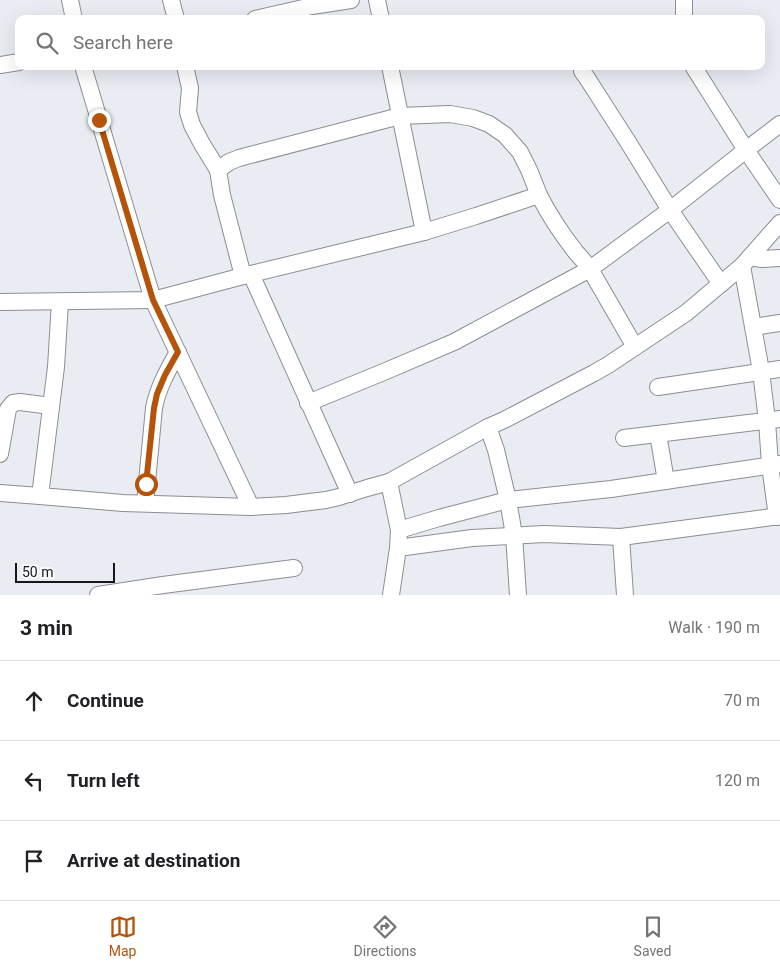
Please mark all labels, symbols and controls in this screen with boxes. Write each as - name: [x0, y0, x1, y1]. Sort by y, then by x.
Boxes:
- search box: [15, 15, 765, 70]
- icon: search: [33, 29, 61, 57]
- text: Search here: [73, 31, 173, 54]
- route end: [88, 109, 111, 132]
- route start: [135, 473, 158, 496]
- scale bar: [15, 560, 115, 583]
- text: 50 m: [22, 564, 54, 580]
- text: 3 min: [20, 616, 73, 640]
- text: Walk · 190 m: [668, 618, 760, 637]
- icon: ahead: [20, 687, 48, 715]
- text: Continue: [67, 689, 144, 712]
- text: 70 m: [724, 691, 760, 710]
- icon: left: [20, 767, 48, 795]
- text: Turn left: [67, 769, 140, 792]
- text: 120 m: [715, 771, 760, 790]
- icon: arrive: [20, 847, 48, 875]
- text: Arrive at destination: [67, 849, 240, 872]
- tab: Map: [109, 913, 137, 959]
- tab: Directions: [354, 913, 417, 959]
- tab: Saved: [634, 913, 671, 959]

